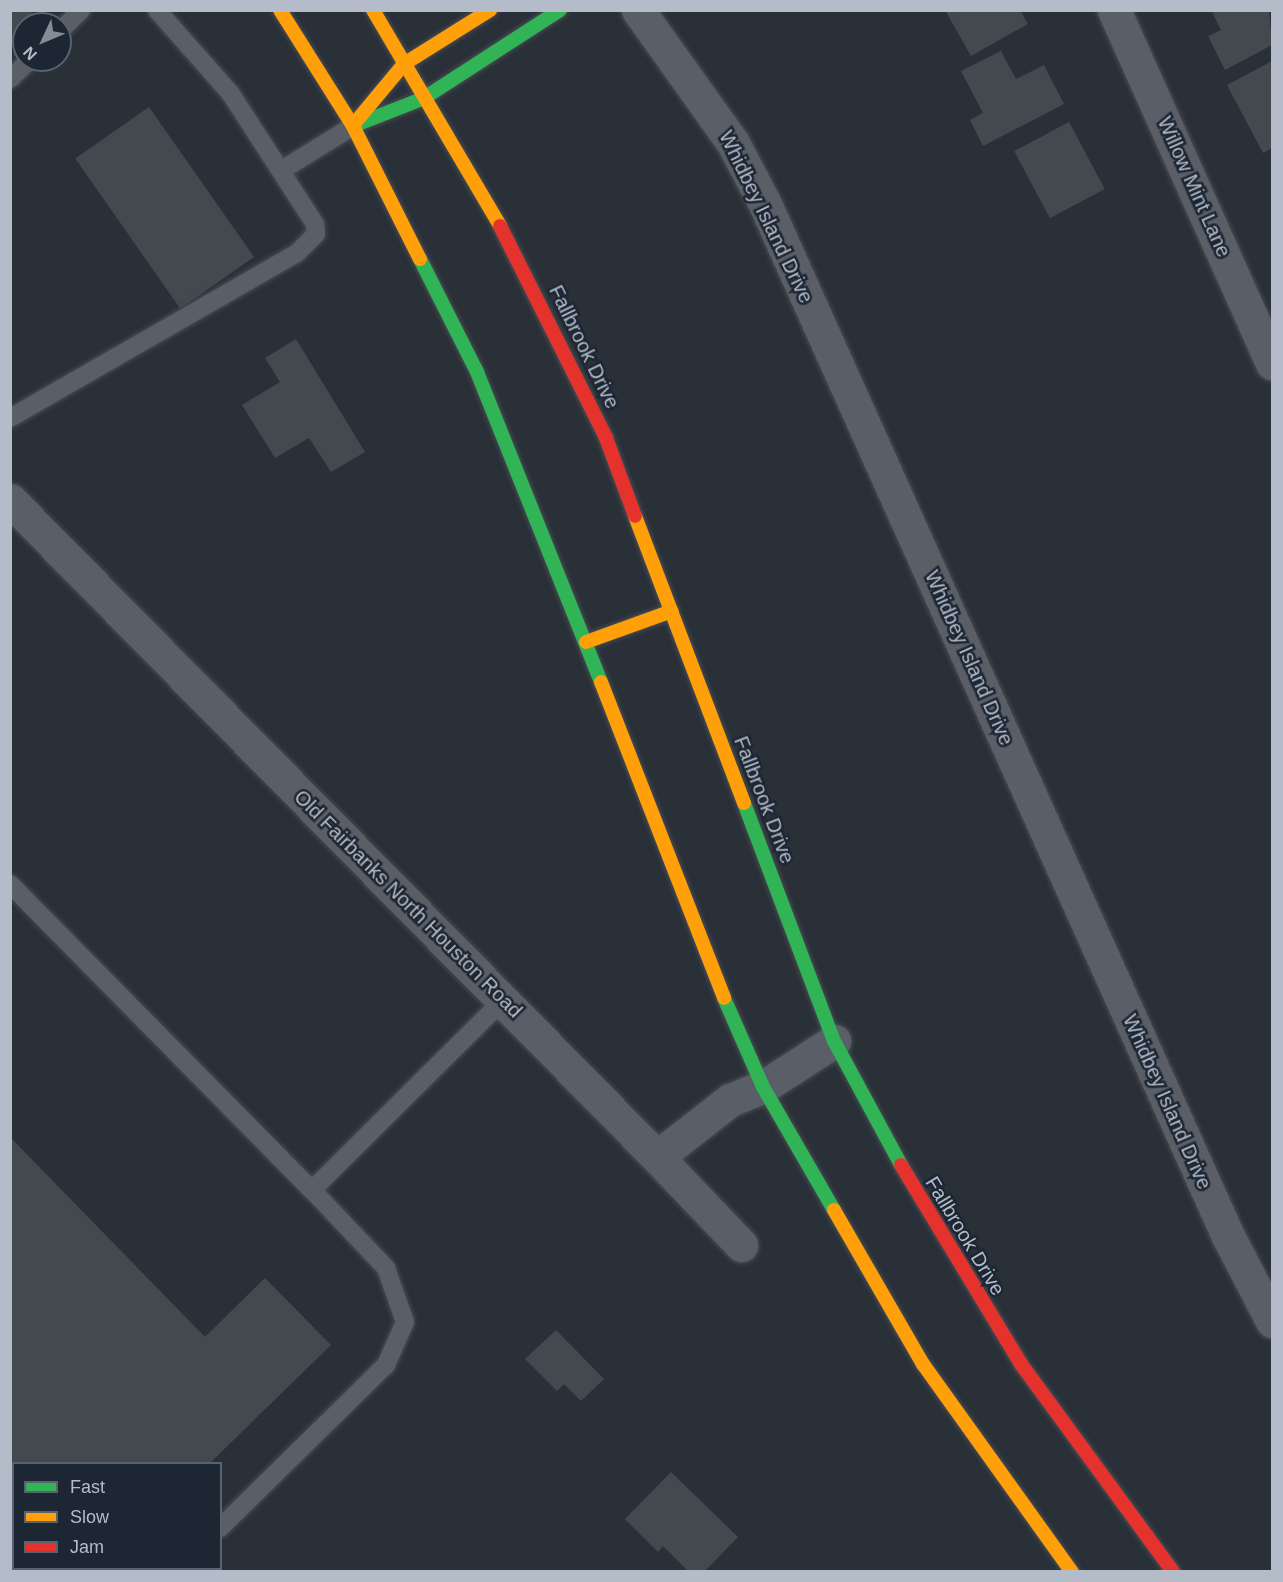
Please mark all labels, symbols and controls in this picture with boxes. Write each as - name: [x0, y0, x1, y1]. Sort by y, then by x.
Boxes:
- north arrow: [12, 12, 72, 72]
- text: N: [20, 43, 40, 64]
- street label: Willow Mint Lane: [1152, 113, 1236, 261]
- street label: Whidbey Island Drive: [714, 127, 818, 307]
- street label: Fallbrook Drive: [544, 281, 624, 413]
- street label: Whidbey Island Drive: [920, 567, 1018, 749]
- street label: Fallbrook Drive: [729, 733, 799, 867]
- street label: Old Fairbanks North Houston Road: [289, 785, 527, 1023]
- street label: Whidbey Island Drive: [1118, 1011, 1216, 1193]
- street label: Fallbrook Drive: [920, 1172, 1010, 1300]
- legend: [12, 1462, 222, 1570]
- text: Fast: [70, 1477, 105, 1497]
- text: Slow: [70, 1507, 109, 1527]
- text: Jam: [70, 1537, 104, 1557]

